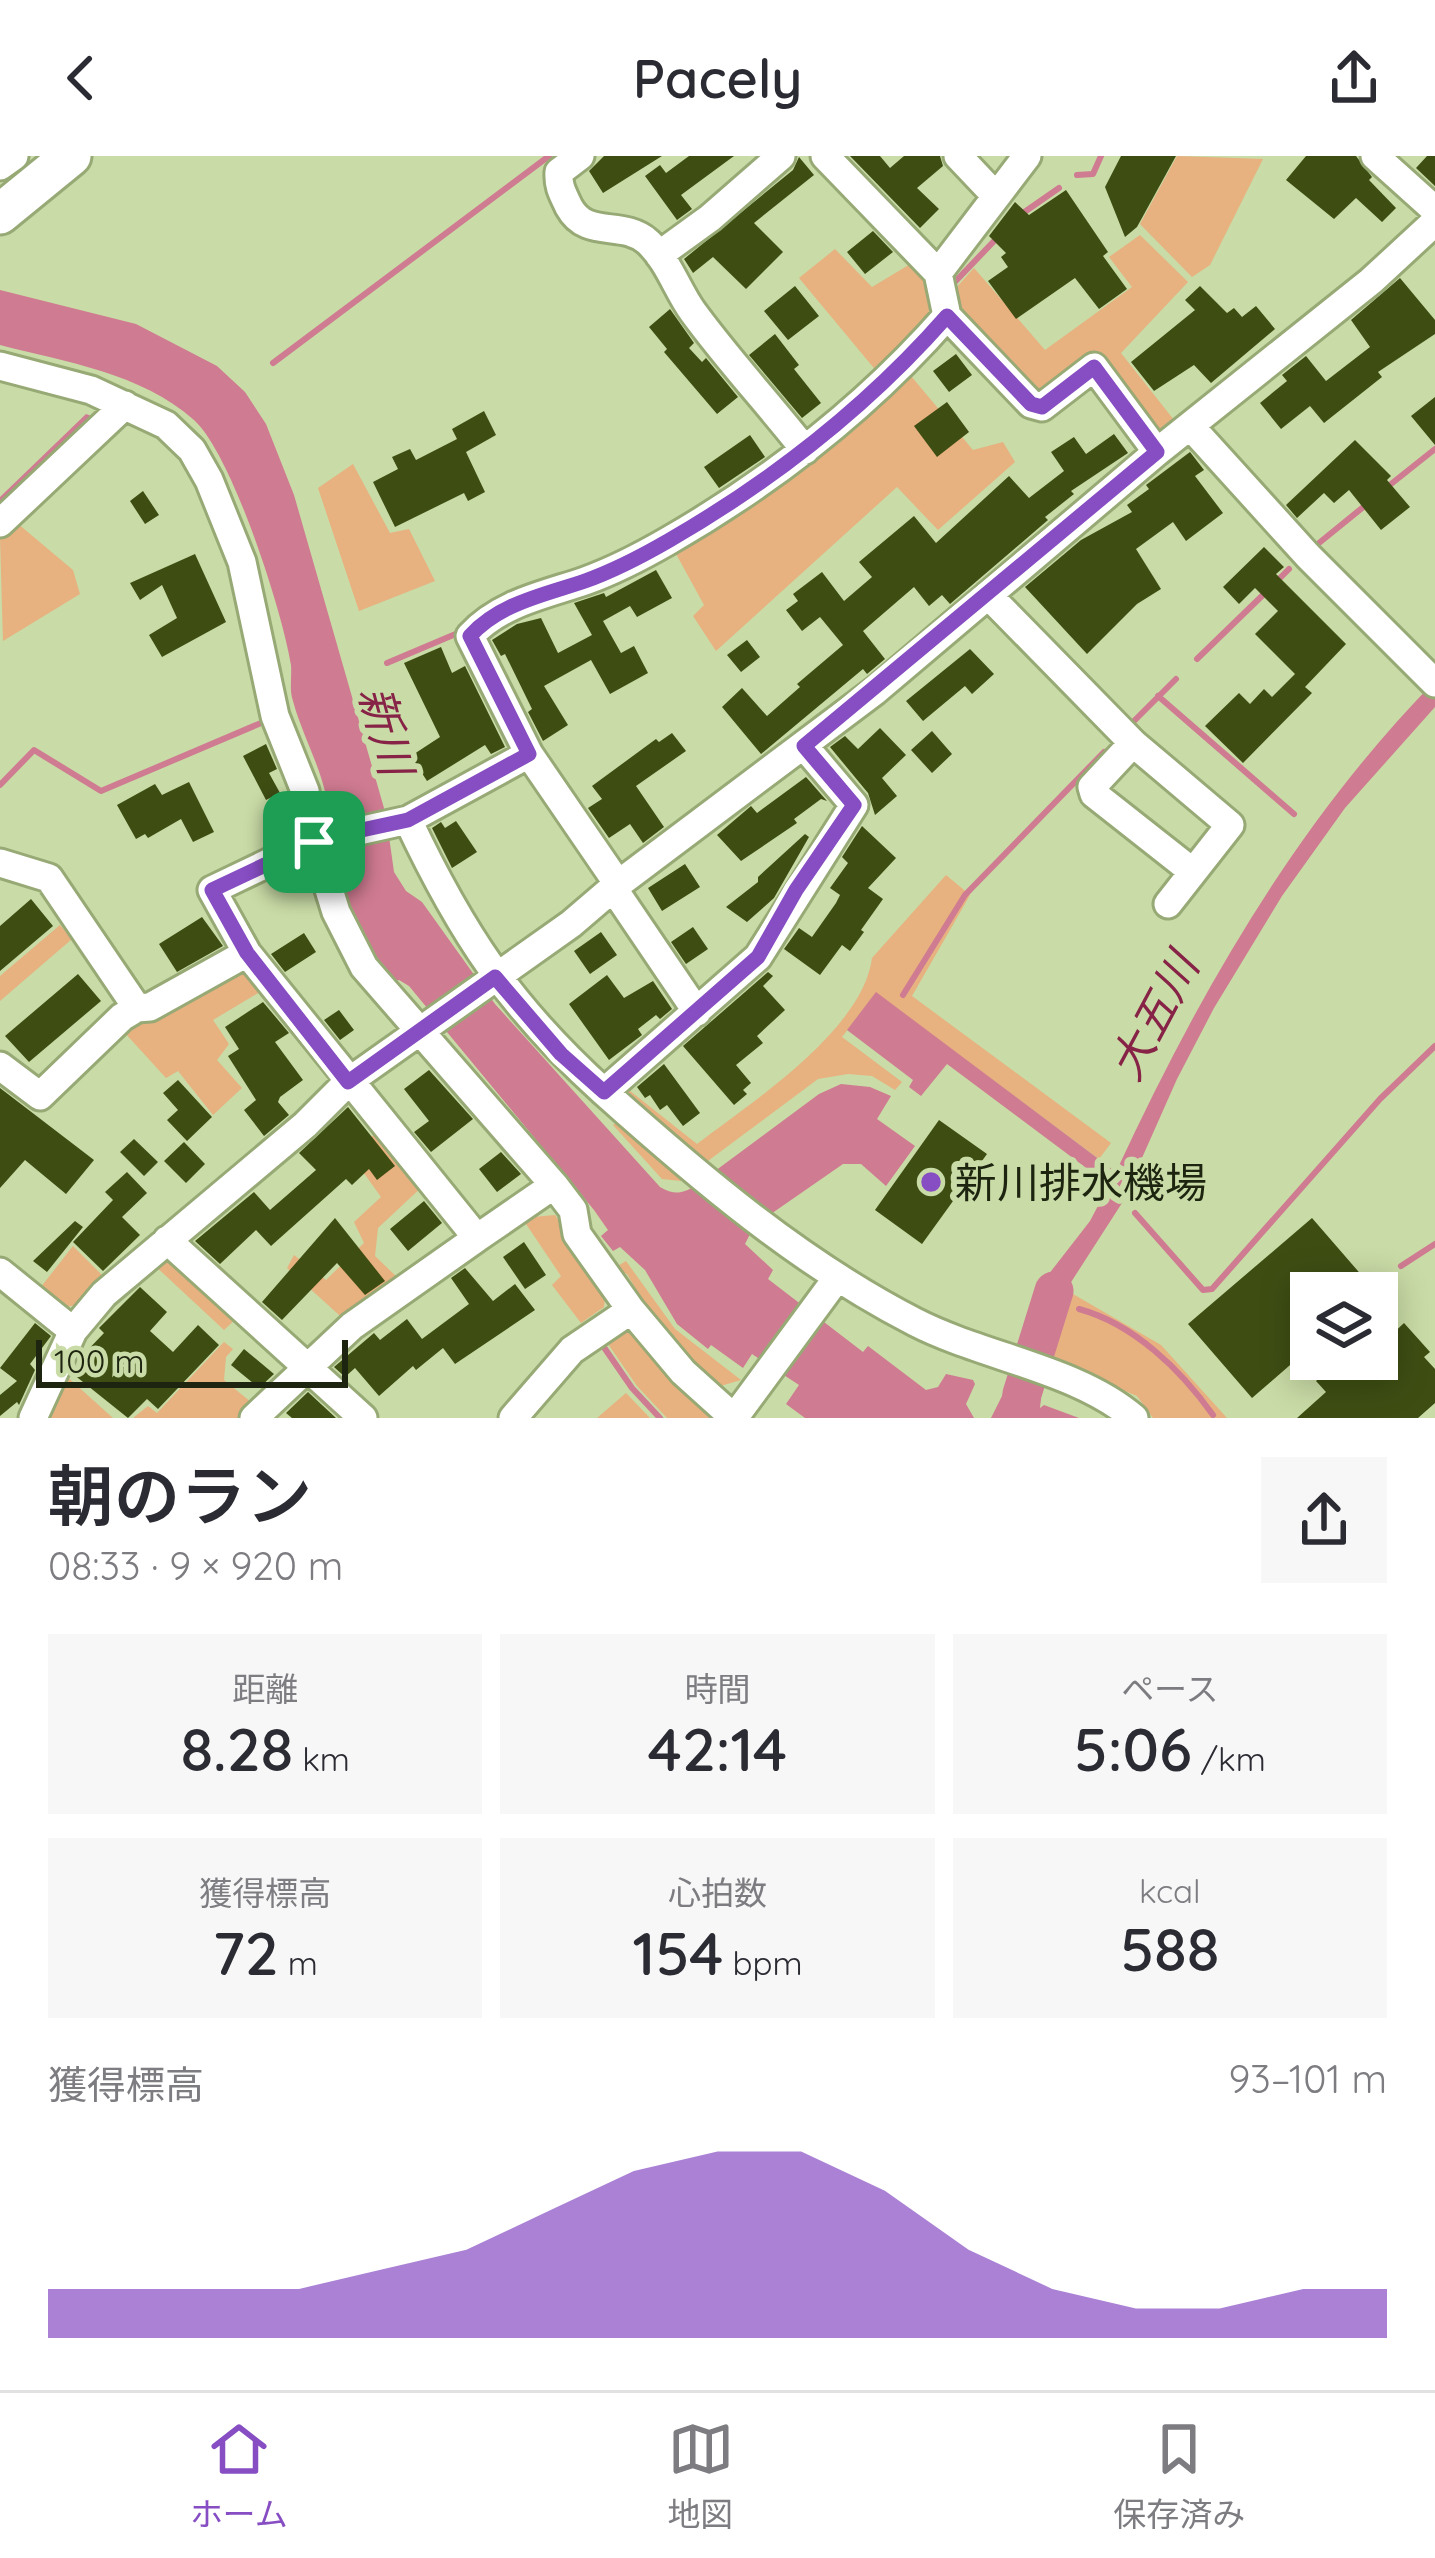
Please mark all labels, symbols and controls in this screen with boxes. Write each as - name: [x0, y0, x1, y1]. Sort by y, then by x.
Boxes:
- text: Pacely: [633, 44, 802, 112]
- icon: back: [48, 45, 114, 111]
- icon: share: [1321, 45, 1387, 111]
- water label: 新川: [348, 679, 427, 785]
- pin: [263, 791, 365, 893]
- icon: arrive: [281, 809, 347, 875]
- water label: 大五川: [1097, 940, 1211, 1089]
- place label: 新川排水機場: [955, 1156, 1207, 1209]
- marker: 新川排水機場: [918, 1169, 944, 1195]
- map controls: [1290, 1272, 1398, 1380]
- button: layers: [1290, 1272, 1398, 1380]
- scale bar: [36, 1334, 348, 1387]
- text: 100 m: [54, 1340, 145, 1381]
- text: 朝のラン: [48, 1454, 312, 1537]
- button: share: [1261, 1457, 1387, 1583]
- text: 08:33 · 9 × 920 m: [48, 1541, 343, 1590]
- text: 距離: [232, 1668, 298, 1709]
- text: 時間: [684, 1668, 750, 1709]
- text: ペース: [1121, 1668, 1219, 1709]
- text: 8.28: [180, 1711, 293, 1786]
- text: 42:14: [648, 1711, 787, 1786]
- text: 5:06: [1074, 1711, 1192, 1786]
- text: km: [293, 1738, 350, 1779]
- text: /km: [1192, 1738, 1266, 1779]
- text: kcal: [1139, 1870, 1201, 1911]
- text: 獲得標高: [199, 1872, 331, 1913]
- text: 心拍数: [668, 1872, 767, 1913]
- text: 588: [1120, 1911, 1220, 1986]
- text: 72: [213, 1915, 279, 1990]
- text: 154: [632, 1915, 723, 1990]
- text: m: [279, 1942, 318, 1983]
- text: bpm: [723, 1942, 803, 1983]
- text: 93–101 m: [1228, 2054, 1387, 2103]
- text: 獲得標高: [48, 2060, 204, 2109]
- tab: ホーム: [190, 2416, 288, 2536]
- tab: 地図: [668, 2416, 734, 2536]
- tab: 保存済み: [1113, 2416, 1245, 2536]

